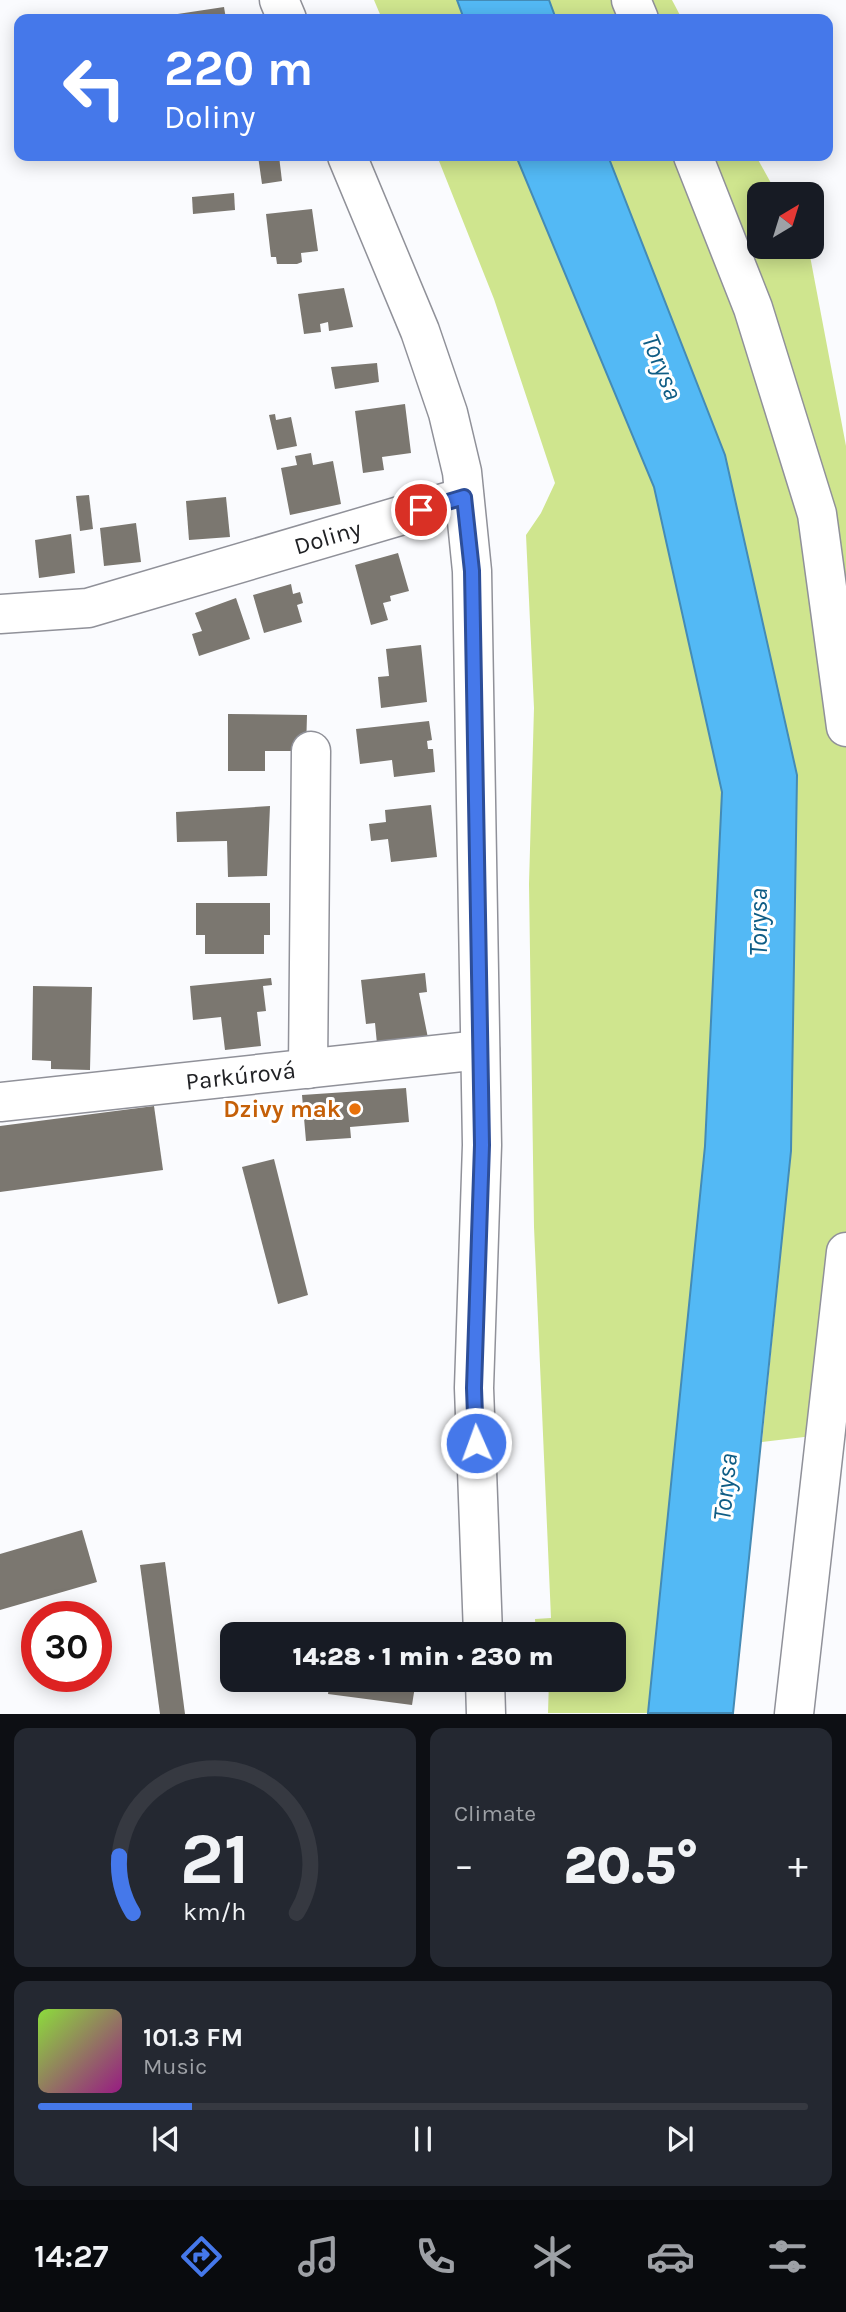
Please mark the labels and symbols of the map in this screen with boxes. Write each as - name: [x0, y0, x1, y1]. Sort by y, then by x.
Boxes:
- north arrow: [747, 182, 824, 259]
- water label: Torysa: [635, 330, 689, 404]
- pin: [391, 480, 451, 540]
- street label: Doliny: [291, 514, 364, 560]
- water label: Torysa: [743, 888, 774, 956]
- street label: Parkúrová: [184, 1056, 297, 1096]
- place label: Dzivy mak: [223, 1095, 341, 1123]
- marker: Dzivy mak: [347, 1101, 363, 1117]
- position arrow: [439, 1406, 513, 1480]
- water label: Torysa: [706, 1451, 744, 1523]
- speed limit sign: 30: [21, 1601, 112, 1692]

